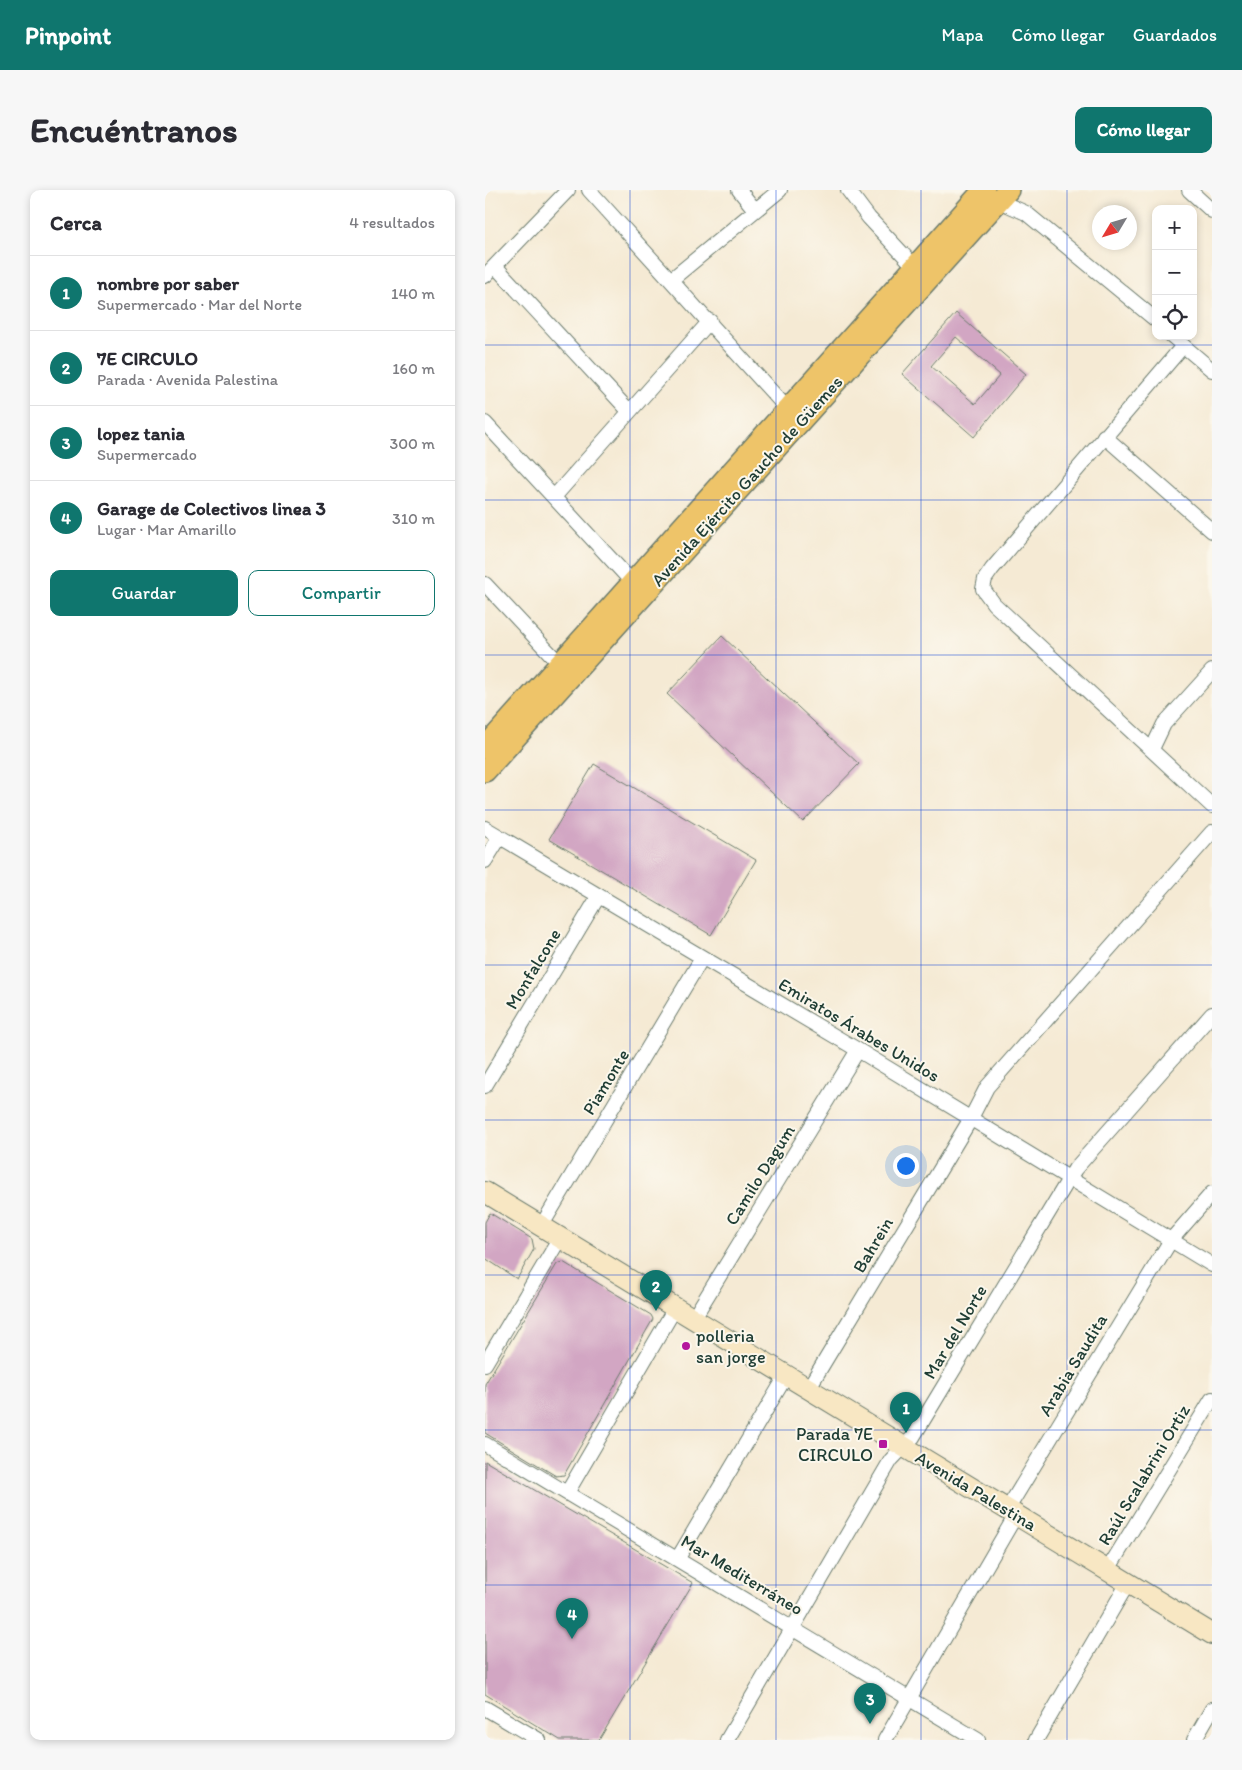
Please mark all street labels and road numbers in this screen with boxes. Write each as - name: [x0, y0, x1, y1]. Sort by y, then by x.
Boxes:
- street label: Avenida Ejército Gaucho de Güemes: [647, 371, 847, 591]
- street label: Monfalcone: [500, 925, 566, 1013]
- street label: Emiratos Árabes Unidos: [774, 973, 944, 1087]
- street label: Piamonte: [578, 1045, 634, 1119]
- street label: Camilo Dagum: [720, 1121, 800, 1229]
- street label: Bahrein: [848, 1213, 898, 1277]
- street label: Mar del Norte: [918, 1281, 992, 1383]
- street label: Arabia Saudita: [1034, 1309, 1112, 1420]
- street label: Raúl Scalabrini Ortiz: [1093, 1400, 1195, 1549]
- street label: Avenida Palestina: [912, 1446, 1041, 1536]
- street label: Mar Mediterráneo: [677, 1530, 807, 1620]

